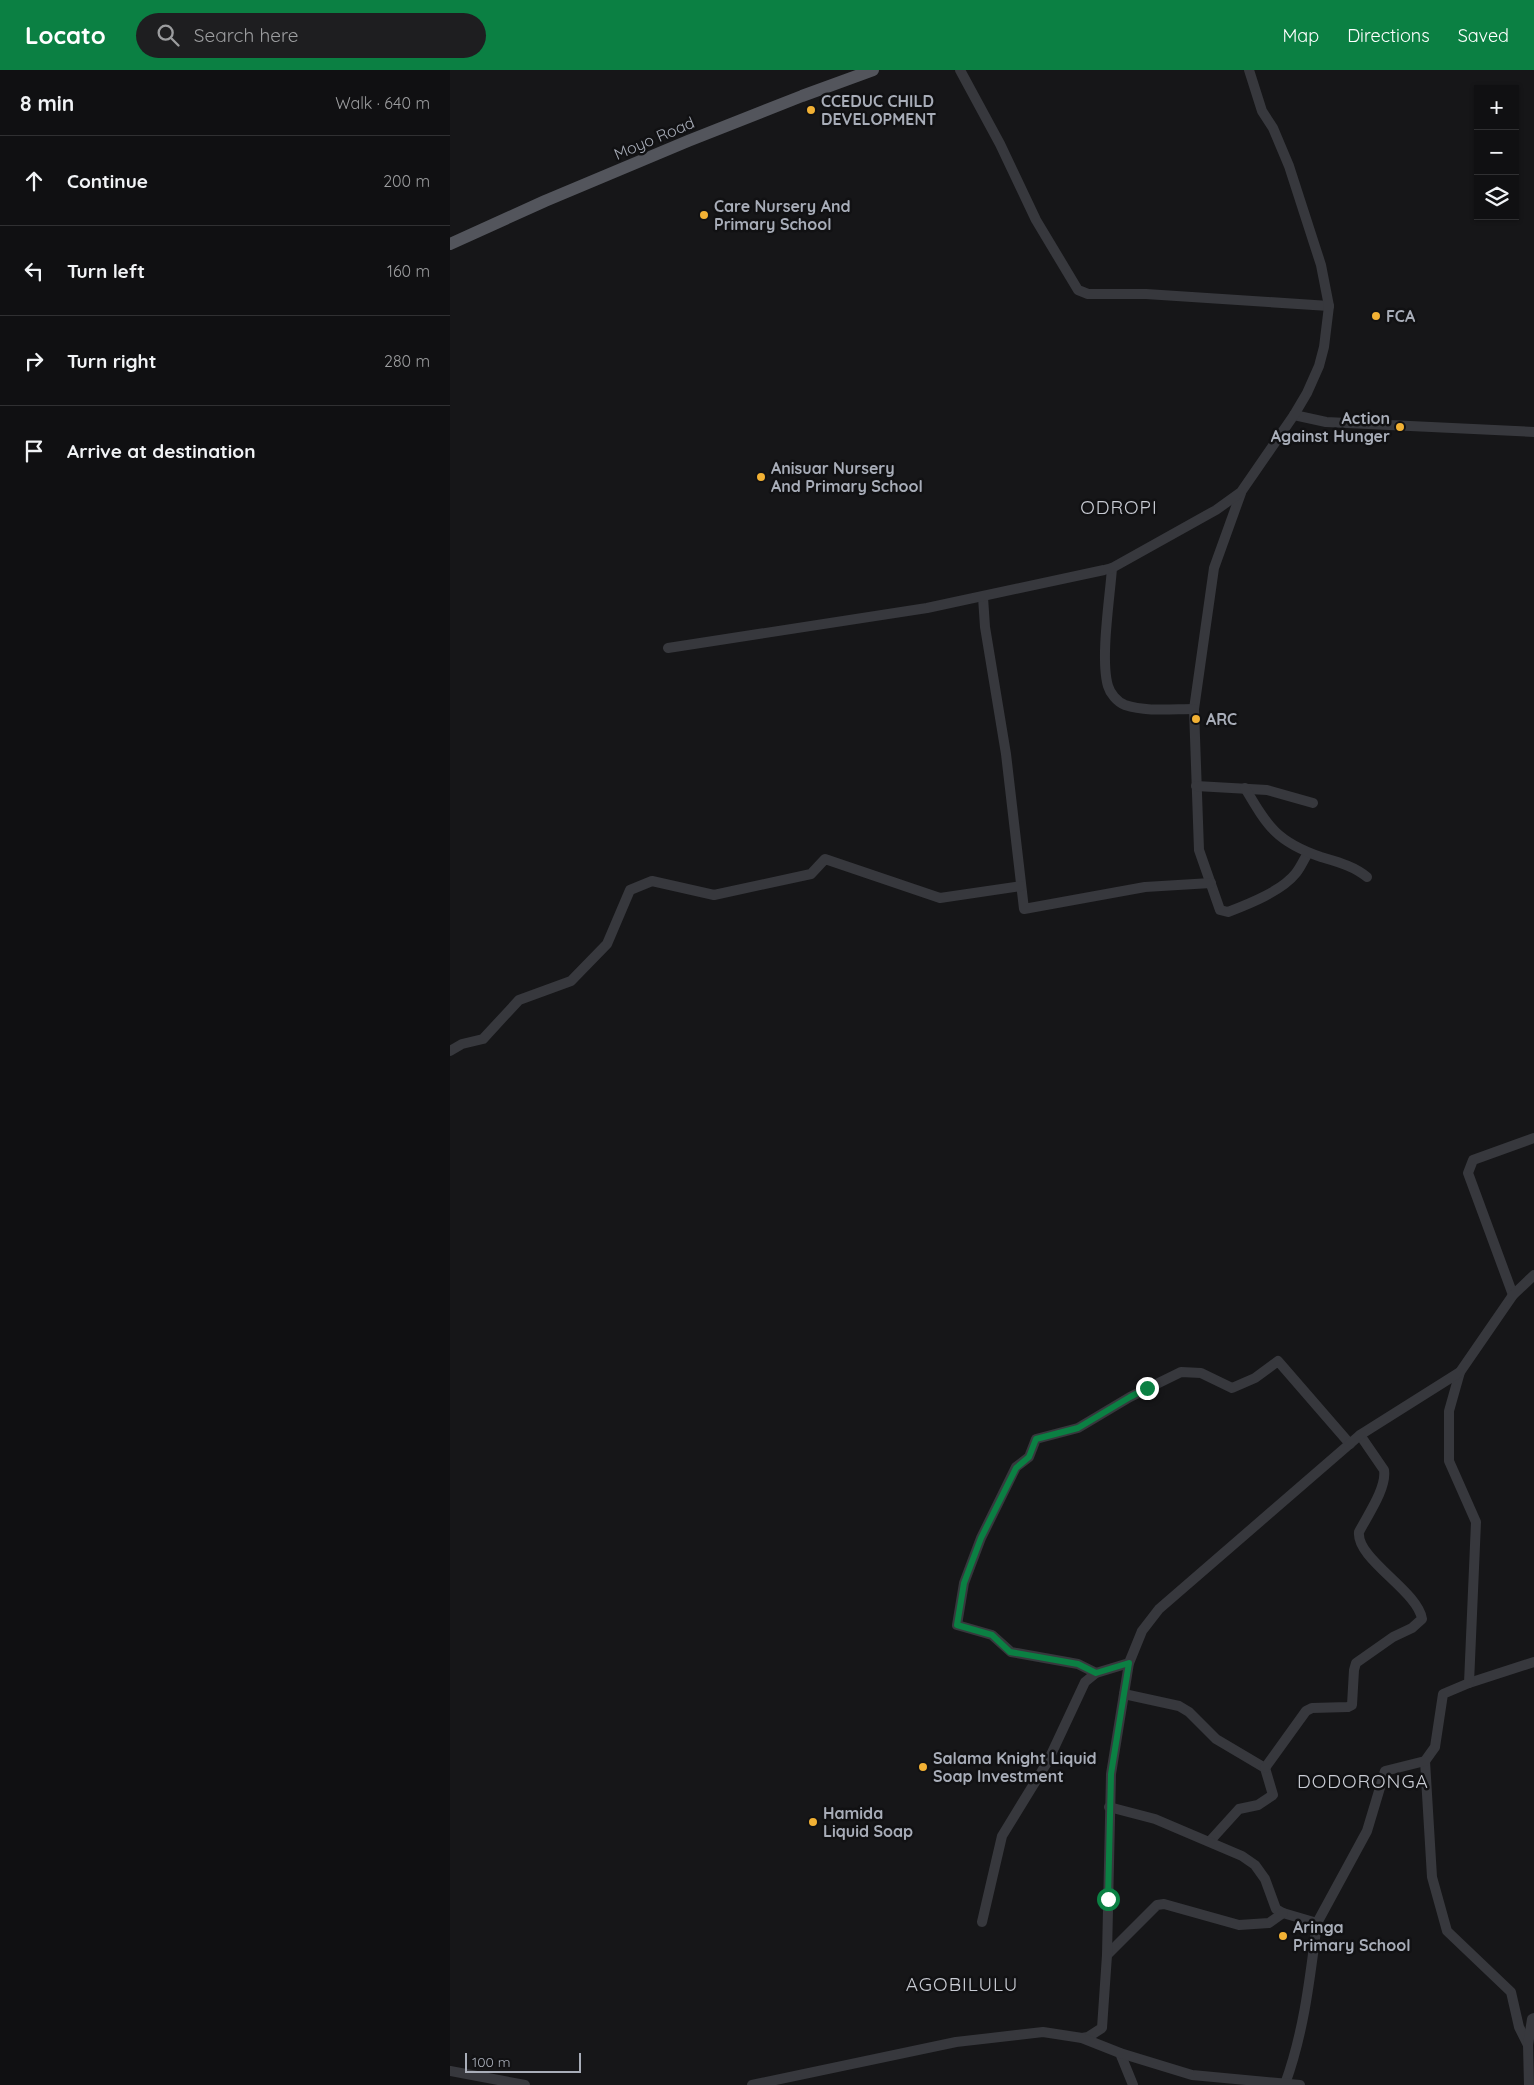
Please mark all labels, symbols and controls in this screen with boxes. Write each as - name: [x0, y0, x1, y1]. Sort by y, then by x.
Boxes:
- search box: [136, 13, 486, 58]
- text: Locato: [25, 20, 106, 50]
- icon: search: [154, 21, 182, 49]
- text: Search here: [194, 23, 299, 47]
- text: Map: [1282, 24, 1319, 47]
- text: Directions: [1347, 24, 1430, 47]
- text: Saved: [1458, 24, 1509, 47]
- map controls: [1474, 85, 1519, 220]
- button: +: [1474, 85, 1519, 130]
- text: 8 min: [20, 90, 74, 116]
- place label: CCEDUC CHILD DEVELOPMENT: [821, 91, 936, 129]
- text: Walk · 640 m: [335, 93, 430, 113]
- marker: CCEDUC CHILD DEVELOPMENT: [805, 104, 817, 116]
- street label: Moyo Road: [611, 112, 697, 164]
- button: −: [1474, 130, 1519, 175]
- icon: ahead: [20, 167, 48, 195]
- text: Continue: [67, 169, 148, 193]
- text: 200 m: [383, 171, 430, 191]
- button: layers: [1474, 175, 1519, 220]
- place label: Care Nursery And Primary School: [714, 196, 850, 234]
- marker: Care Nursery And Primary School: [698, 209, 710, 221]
- icon: left: [20, 257, 48, 285]
- text: Turn left: [67, 259, 145, 283]
- text: 160 m: [387, 261, 430, 281]
- place label: FCA: [1386, 306, 1416, 326]
- marker: FCA: [1370, 310, 1382, 322]
- icon: right: [20, 347, 48, 375]
- text: Turn right: [67, 349, 156, 373]
- text: 280 m: [384, 351, 430, 371]
- place label: Action Against Hunger: [1271, 408, 1390, 446]
- marker: Action Against Hunger: [1394, 421, 1406, 433]
- icon: arrive: [20, 437, 48, 465]
- text: Arrive at destination: [67, 439, 256, 463]
- place label: Anisuar Nursery And Primary School: [771, 458, 923, 496]
- marker: Anisuar Nursery And Primary School: [755, 471, 767, 483]
- district label: ODROPI: [1080, 495, 1158, 519]
- place label: ARC: [1206, 709, 1237, 729]
- marker: ARC: [1190, 713, 1202, 725]
- route end: [1136, 1377, 1159, 1400]
- place label: Salama Knight Liquid Soap Investment: [933, 1748, 1097, 1786]
- marker: Salama Knight Liquid Soap Investment: [917, 1761, 929, 1773]
- district label: DODORONGA: [1297, 1769, 1429, 1793]
- place label: Hamida Liquid Soap: [823, 1803, 913, 1841]
- marker: Hamida Liquid Soap: [807, 1816, 819, 1828]
- route start: [1097, 1888, 1120, 1911]
- place label: Aringa Primary School: [1293, 1917, 1411, 1955]
- marker: Aringa Primary School: [1277, 1930, 1289, 1942]
- district label: AGOBILULU: [906, 1972, 1018, 1996]
- scale bar: [465, 2050, 581, 2073]
- text: 100 m: [472, 2053, 510, 2071]

